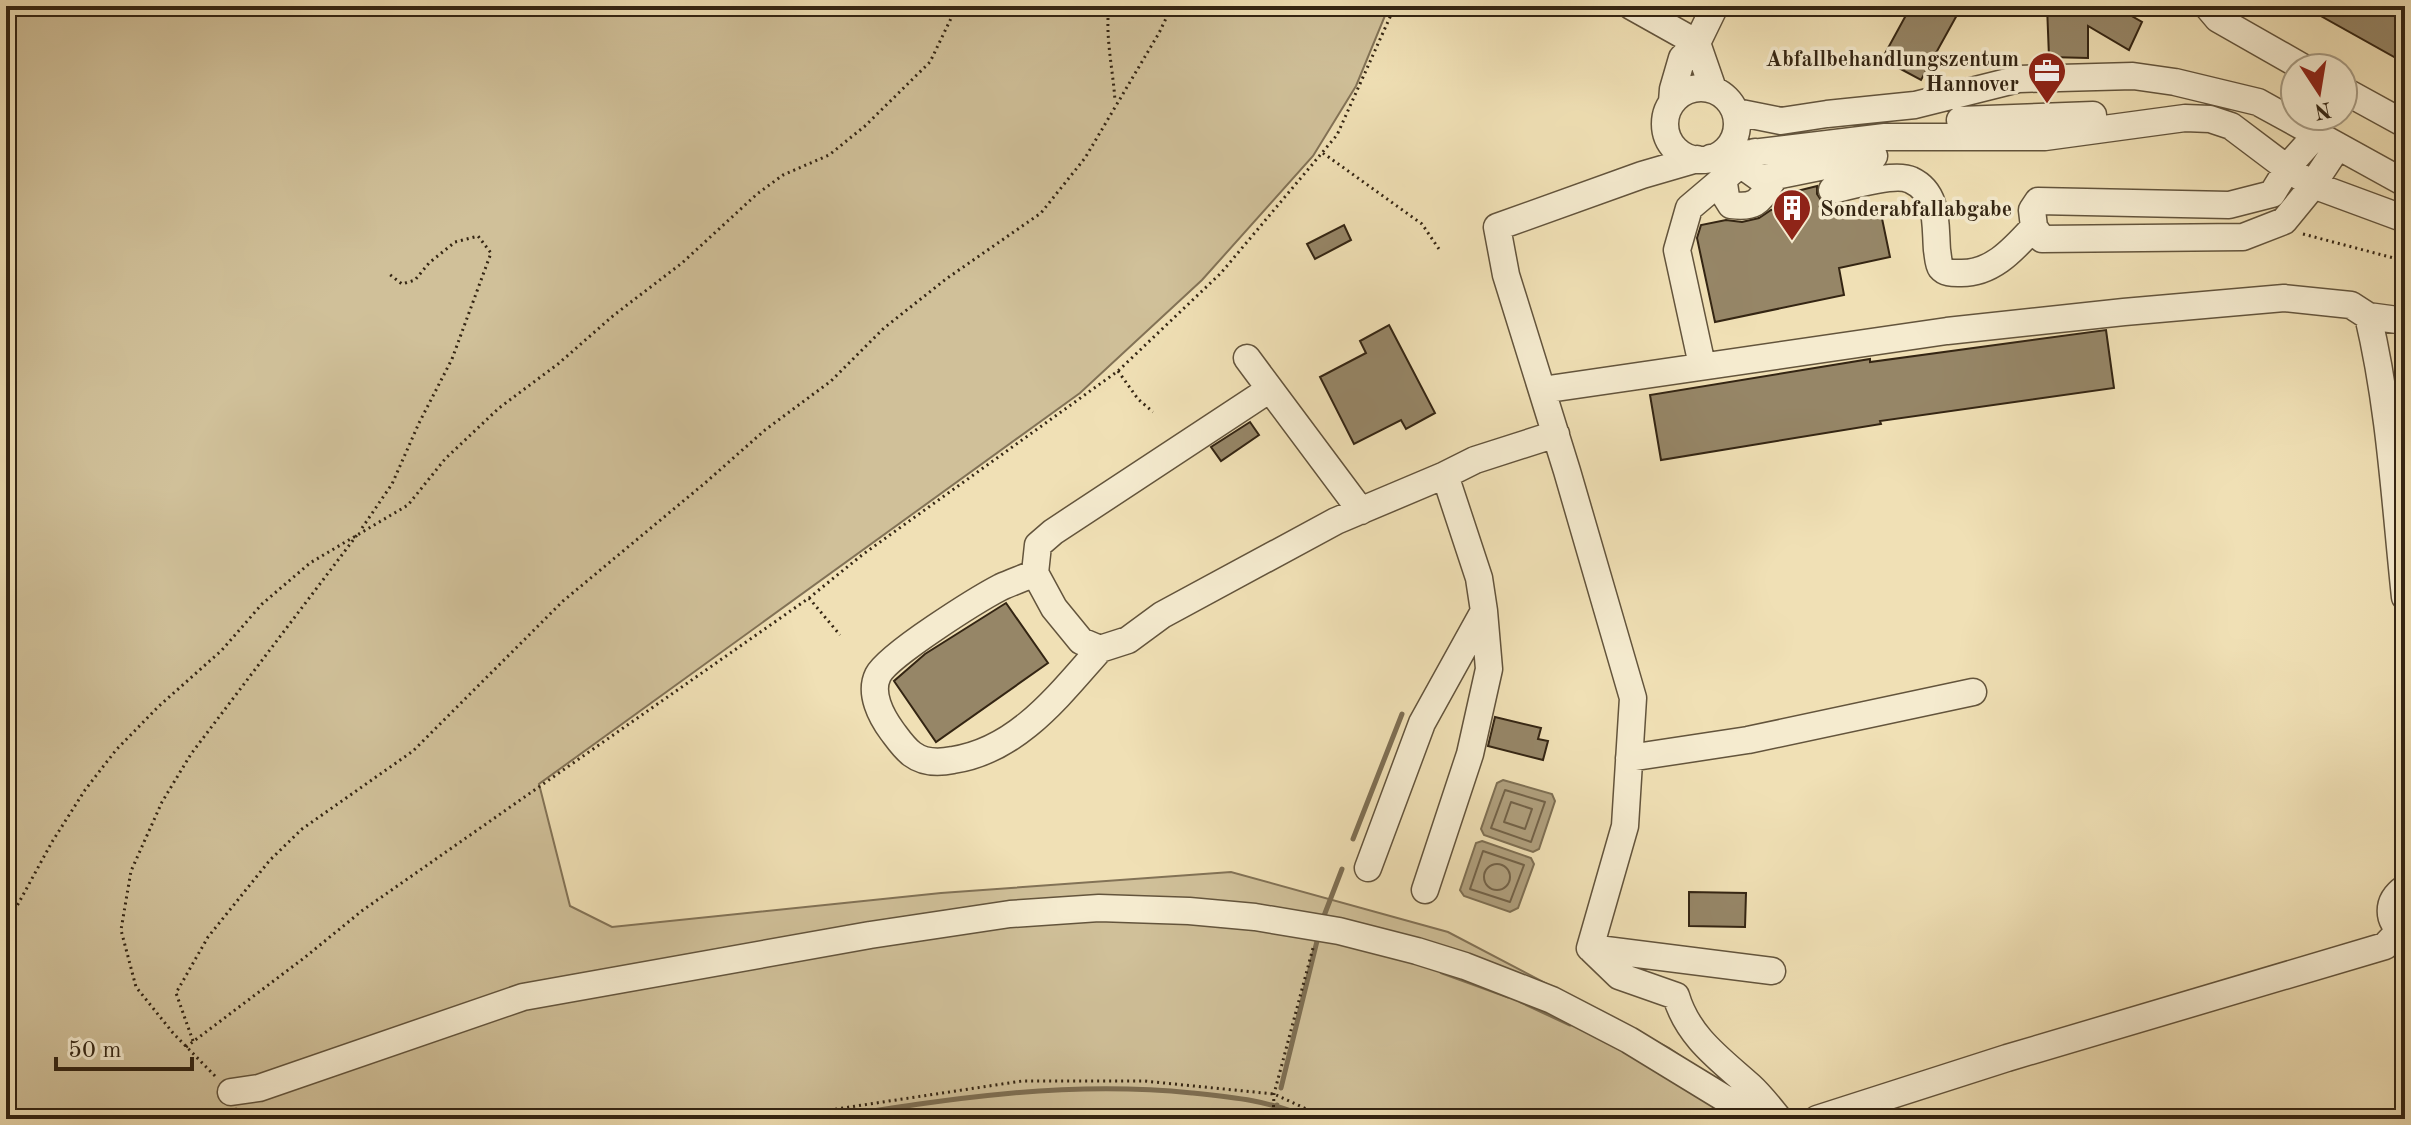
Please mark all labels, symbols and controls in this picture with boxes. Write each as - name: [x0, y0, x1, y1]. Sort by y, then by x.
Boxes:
- place label: Abfallbehandlungszentum Hannover: [1766, 49, 2019, 96]
- office icon: Abfallbehandlungszentum Hannover: [2026, 50, 2068, 105]
- north arrow: [2279, 52, 2359, 132]
- text: N: [2312, 97, 2333, 122]
- building icon: Sonderabfallabgabe: [1771, 187, 1813, 242]
- place label: Sonderabfallabgabe: [1820, 199, 2012, 221]
- scale bar: [56, 1021, 192, 1071]
- text: 50 m: [68, 1039, 122, 1063]

